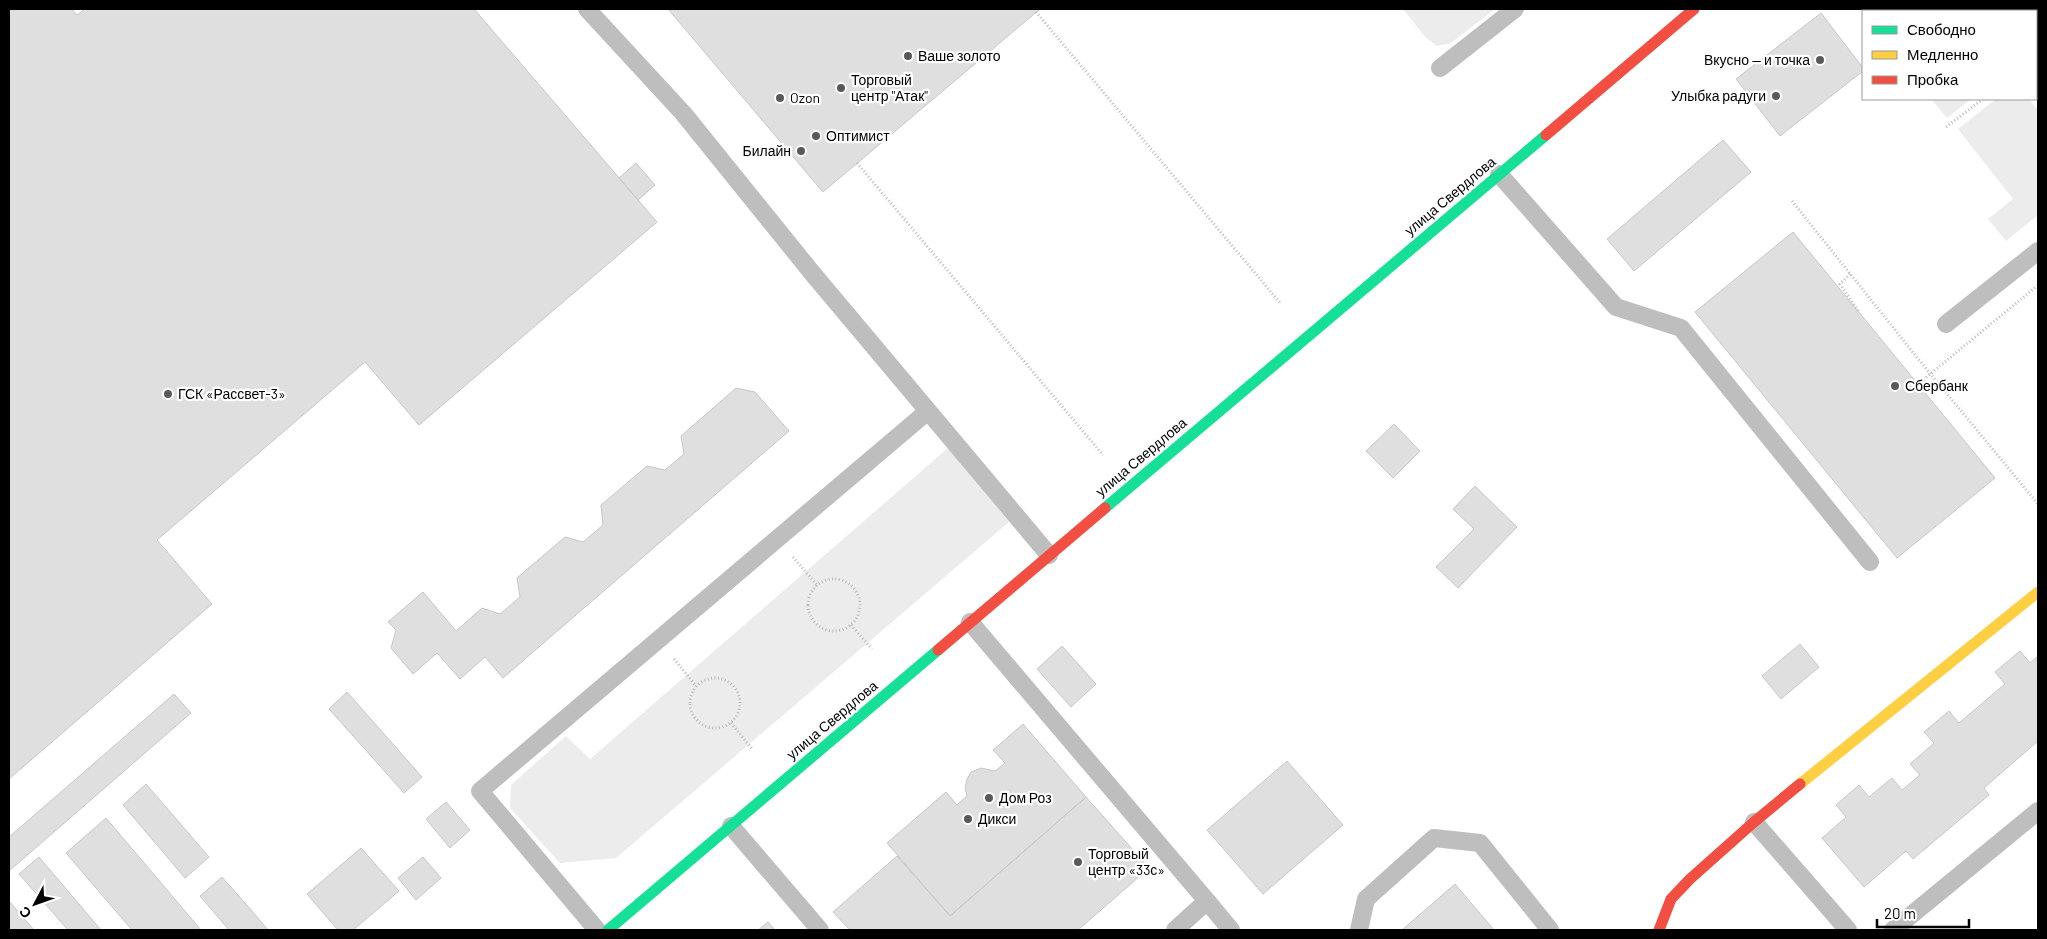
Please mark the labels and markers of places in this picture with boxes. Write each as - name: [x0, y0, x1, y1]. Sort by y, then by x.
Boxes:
- place label: Ваше золото: [918, 47, 1001, 64]
- marker: Ваше золото: [902, 50, 914, 62]
- place label: Вкусно — и точка: [1704, 51, 1810, 68]
- marker: Вкусно — и точка: [1814, 54, 1826, 66]
- place label: Торговый центр "Атак": [851, 71, 928, 104]
- marker: Торговый центр "Атак": [835, 82, 847, 94]
- place label: Улыбка радуги: [1671, 87, 1766, 104]
- place label: Ozon: [790, 89, 820, 106]
- marker: Улыбка радуги: [1770, 90, 1782, 102]
- marker: Ozon: [774, 92, 786, 104]
- place label: Оптимист: [826, 127, 890, 144]
- marker: Оптимист: [810, 130, 822, 142]
- place label: Билайн: [742, 142, 791, 159]
- marker: Билайн: [795, 145, 807, 157]
- place label: Сбербанк: [1905, 377, 1969, 394]
- marker: Сбербанк: [1889, 380, 1901, 392]
- place label: ГСК «Рассвет-3»: [178, 385, 286, 402]
- marker: ГСК «Рассвет-3»: [162, 388, 174, 400]
- place label: Дом Роз: [999, 789, 1052, 806]
- marker: Дом Роз: [983, 792, 995, 804]
- place label: Дикси: [978, 810, 1016, 827]
- marker: Дикси: [962, 813, 974, 825]
- place label: Торговый центр «33с»: [1088, 845, 1165, 878]
- marker: Торговый центр «33с»: [1072, 856, 1084, 868]

